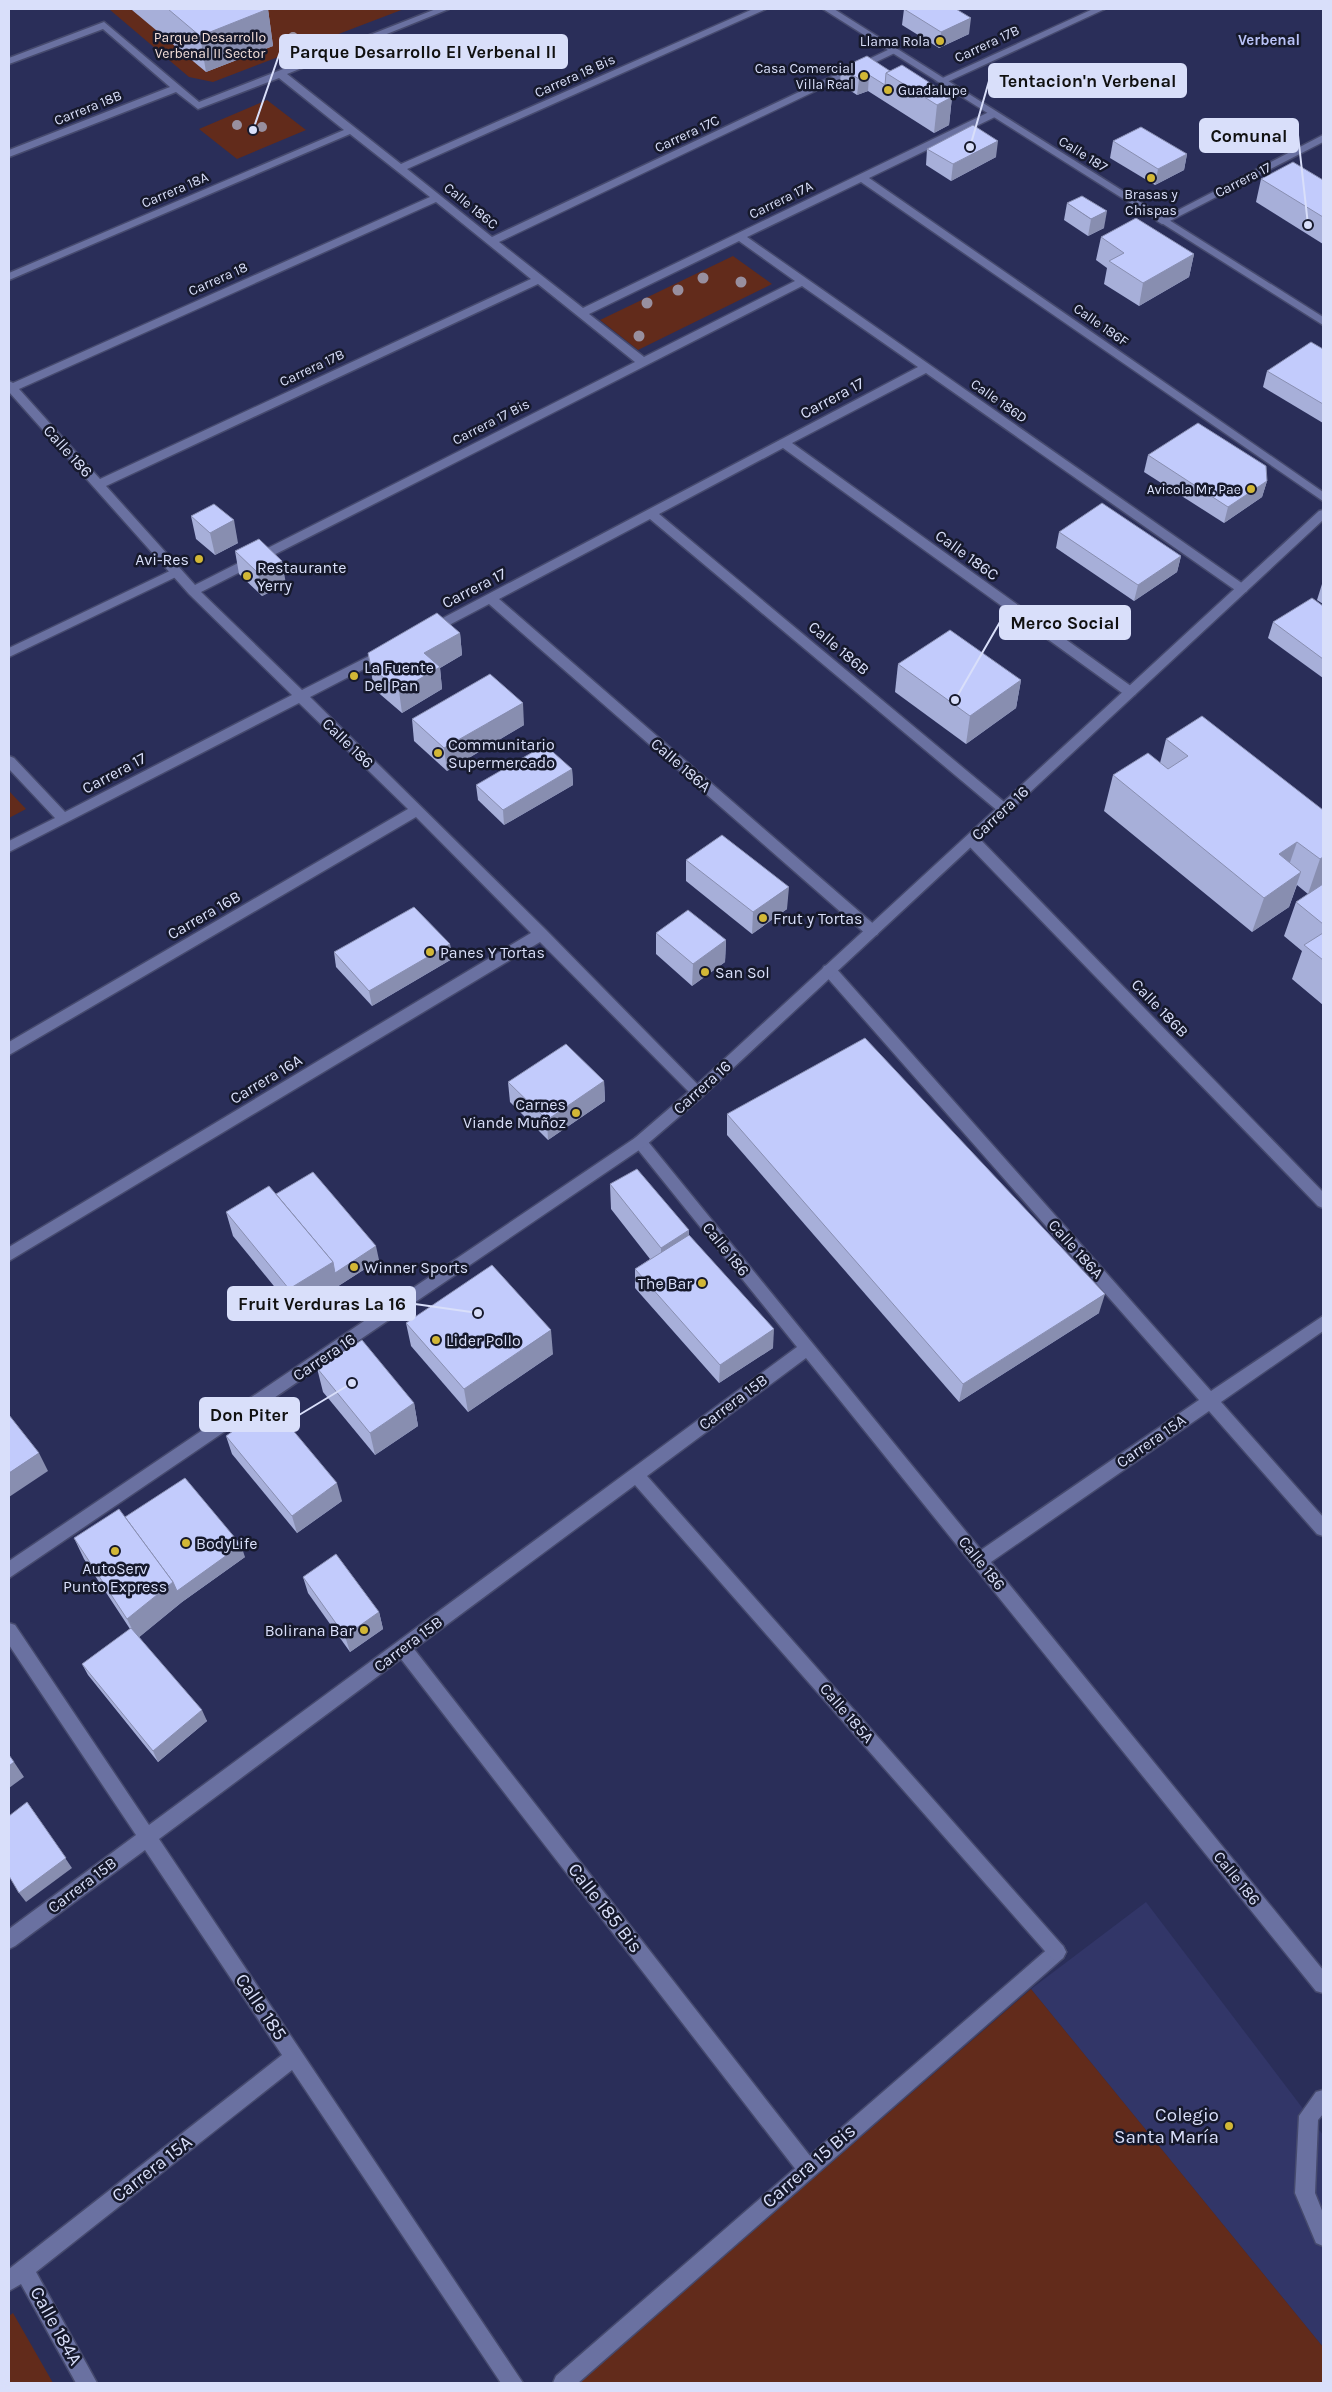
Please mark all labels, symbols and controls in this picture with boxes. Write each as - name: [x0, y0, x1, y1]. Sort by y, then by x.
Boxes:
- street label: Carrera 17B: [952, 22, 1022, 66]
- park label: Parque Desarrollo Verbenal II Sector: [154, 29, 266, 62]
- district label: Verbenal: [1238, 31, 1300, 49]
- place label: Llama Rola: [860, 33, 930, 50]
- callout: Parque Desarrollo El Verbenal II: [280, 35, 567, 68]
- marker: Llama Rola: [934, 35, 946, 47]
- text: Parque Desarrollo El Verbenal II: [289, 41, 557, 63]
- street label: Carrera 18 Bis: [532, 51, 618, 101]
- place label: Casa Comercial Villa Real: [755, 60, 854, 93]
- callout: Tentacion'n Verbenal: [989, 64, 1186, 97]
- marker: Casa Comercial Villa Real: [858, 70, 870, 82]
- text: Tentacion'n Verbenal: [1000, 70, 1176, 92]
- place label: Guadalupe: [898, 82, 967, 99]
- marker: Guadalupe: [882, 84, 894, 96]
- street label: Carrera 18B: [52, 87, 124, 129]
- street label: Carrera 17C: [652, 112, 722, 156]
- callout: Comunal: [1200, 119, 1298, 152]
- text: Comunal: [1210, 125, 1288, 147]
- street label: Calle 187: [1055, 132, 1111, 176]
- street label: Carrera 17: [1212, 158, 1274, 201]
- street label: Carrera 18A: [139, 168, 211, 212]
- marker: Brasas y Chispas: [1145, 172, 1157, 184]
- street label: Carrera 17A: [746, 177, 816, 223]
- street label: Calle 186C: [441, 179, 501, 233]
- place label: Brasas y Chispas: [1124, 186, 1178, 219]
- street label: Carrera 18: [186, 258, 250, 300]
- street label: Calle 186F: [1070, 300, 1132, 350]
- street label: Carrera 17B: [277, 346, 347, 390]
- street label: Carrera 17: [797, 373, 868, 423]
- street label: Calle 186D: [967, 375, 1031, 427]
- street label: Carrera 17 Bis: [450, 395, 532, 449]
- street label: Calle 186: [40, 421, 96, 481]
- place label: Avicola Mr. Pae: [1147, 481, 1241, 498]
- marker: Avicola Mr. Pae: [1245, 483, 1257, 495]
- street label: Calle 186C: [932, 526, 1003, 584]
- place label: Avi-Res: [135, 550, 189, 569]
- marker: Avi-Res: [193, 553, 205, 565]
- place label: Restaurante Yerry: [257, 558, 346, 595]
- street label: Carrera 17: [439, 564, 510, 612]
- marker: Restaurante Yerry: [241, 570, 253, 582]
- callout: Merco Social: [1000, 606, 1130, 639]
- text: Merco Social: [1010, 612, 1120, 634]
- street label: Calle 186B: [805, 617, 873, 679]
- place label: La Fuente Del Pan: [364, 658, 434, 695]
- marker: La Fuente Del Pan: [348, 670, 360, 682]
- street label: Calle 186: [318, 714, 378, 772]
- street label: Calle 186A: [647, 734, 715, 796]
- place label: Communitario Supermercado: [448, 735, 555, 772]
- marker: Communitario Supermercado: [432, 747, 444, 759]
- street label: Carrera 17: [79, 748, 150, 798]
- street label: Carrera 16: [967, 782, 1033, 844]
- street label: Carrera 16B: [164, 886, 244, 944]
- place label: Frut y Tortas: [773, 909, 862, 928]
- marker: Frut y Tortas: [757, 912, 769, 924]
- place label: Panes Y Tortas: [440, 943, 545, 962]
- marker: Panes Y Tortas: [424, 946, 436, 958]
- place label: San Sol: [715, 963, 770, 982]
- marker: San Sol: [699, 966, 711, 978]
- street label: Calle 186B: [1128, 975, 1192, 1041]
- street label: Carrera 16A: [227, 1050, 305, 1108]
- street label: Carrera 16: [669, 1056, 735, 1118]
- place label: Carnes Viande Muñoz: [463, 1095, 566, 1132]
- marker: Carnes Viande Muñoz: [570, 1107, 582, 1119]
- street label: Calle 186A: [1044, 1215, 1108, 1283]
- street label: Calle 186: [699, 1218, 753, 1280]
- place label: Winner Sports: [364, 1258, 468, 1277]
- marker: Winner Sports: [348, 1261, 360, 1273]
- place label: The Bar: [638, 1274, 692, 1293]
- marker: The Bar: [696, 1277, 708, 1289]
- callout: Fruit Verduras La 16: [228, 1287, 415, 1320]
- text: Fruit Verduras La 16: [238, 1293, 406, 1315]
- street label: Carrera 16: [289, 1329, 359, 1385]
- place label: Lider Pollo: [446, 1331, 521, 1350]
- marker: Lider Pollo: [430, 1334, 442, 1346]
- street label: Carrera 15B: [695, 1370, 771, 1434]
- callout: Don Piter: [200, 1398, 299, 1431]
- text: Don Piter: [210, 1404, 288, 1426]
- street label: Carrera 15A: [1113, 1410, 1189, 1472]
- street label: Calle 186: [955, 1532, 1009, 1594]
- place label: BodyLife: [196, 1534, 258, 1553]
- marker: BodyLife: [180, 1537, 192, 1549]
- marker: AutoServ Punto Express: [109, 1545, 121, 1557]
- place label: AutoServ Punto Express: [63, 1559, 167, 1596]
- street label: Carrera 15B: [370, 1612, 446, 1676]
- place label: Bolirana Bar: [265, 1621, 354, 1640]
- marker: Bolirana Bar: [358, 1624, 370, 1636]
- street label: Calle 185A: [816, 1679, 878, 1747]
- street label: Calle 186: [1210, 1847, 1264, 1909]
- street label: Carrera 15B: [44, 1853, 120, 1917]
- street label: Calle 185 Bis: [563, 1859, 647, 1957]
- street label: Calle 185: [231, 1969, 291, 2045]
- place label: Colegio Santa María: [1114, 2104, 1219, 2148]
- street label: Carrera 15 Bis: [758, 2120, 860, 2212]
- marker: Colegio Santa María: [1223, 2120, 1235, 2132]
- street label: Carrera 15A: [108, 2131, 196, 2207]
- street label: Calle 184A: [25, 2283, 87, 2369]

